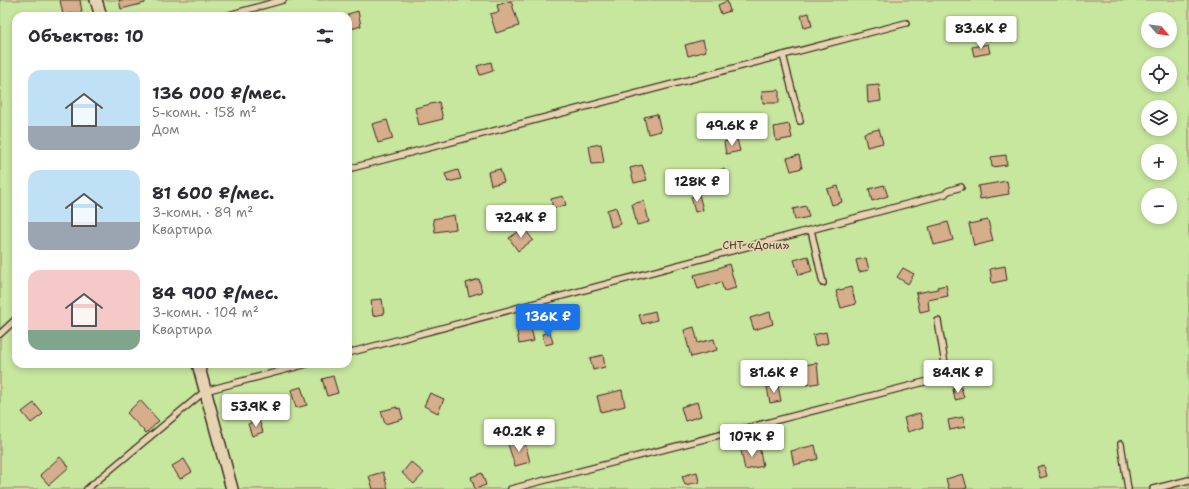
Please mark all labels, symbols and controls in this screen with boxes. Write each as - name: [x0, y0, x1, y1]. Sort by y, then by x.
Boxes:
- north arrow: [1141, 12, 1177, 48]
- map controls: [1141, 12, 1177, 224]
- pin: 83.6K ₽: [944, 16, 1018, 50]
- text: 83.6K ₽: [955, 20, 1007, 37]
- text: Объектов: 10: [28, 25, 144, 47]
- icon: filters: [314, 25, 336, 47]
- button: locate: [1141, 56, 1177, 92]
- text: 136 000 ₽/мес.: [152, 82, 286, 104]
- icon: home: [60, 86, 108, 134]
- button: layers: [1141, 100, 1177, 136]
- text: 5-комн. · 158 m²: [152, 104, 257, 121]
- pin: 49.6K ₽: [695, 113, 769, 147]
- text: 49.6K ₽: [706, 117, 758, 134]
- text: Дом: [152, 121, 180, 138]
- button: +: [1141, 144, 1177, 180]
- pin: 128K ₽: [664, 169, 730, 203]
- text: 128K ₽: [674, 173, 720, 190]
- text: 81 600 ₽/мес.: [152, 182, 274, 204]
- icon: home: [60, 186, 108, 234]
- button: −: [1141, 188, 1177, 224]
- text: 3-комн. · 89 m²: [152, 204, 253, 221]
- pin: 72.4K ₽: [484, 205, 558, 239]
- text: 72.4K ₽: [495, 209, 547, 226]
- text: Квартира: [152, 221, 212, 238]
- park label: СНТ «Дони»: [723, 238, 789, 253]
- text: 84 900 ₽/мес.: [152, 282, 279, 304]
- icon: home: [60, 286, 108, 334]
- text: 3-комн. · 104 m²: [152, 304, 259, 321]
- pin: 136K ₽: [515, 304, 581, 338]
- text: 136K ₽: [525, 308, 571, 325]
- text: Квартира: [152, 321, 212, 338]
- pin: 81.6K ₽: [737, 360, 811, 394]
- pin: 84.9K ₽: [921, 360, 995, 394]
- text: 81.6K ₽: [749, 364, 799, 381]
- text: 84.9K ₽: [933, 364, 984, 381]
- pin: 53.9K ₽: [219, 394, 293, 428]
- text: 53.9K ₽: [231, 398, 281, 415]
- pin: 40.2K ₽: [482, 419, 556, 453]
- text: 40.2K ₽: [493, 423, 545, 440]
- pin: 107K ₽: [719, 424, 785, 458]
- text: 107K ₽: [729, 428, 775, 445]

